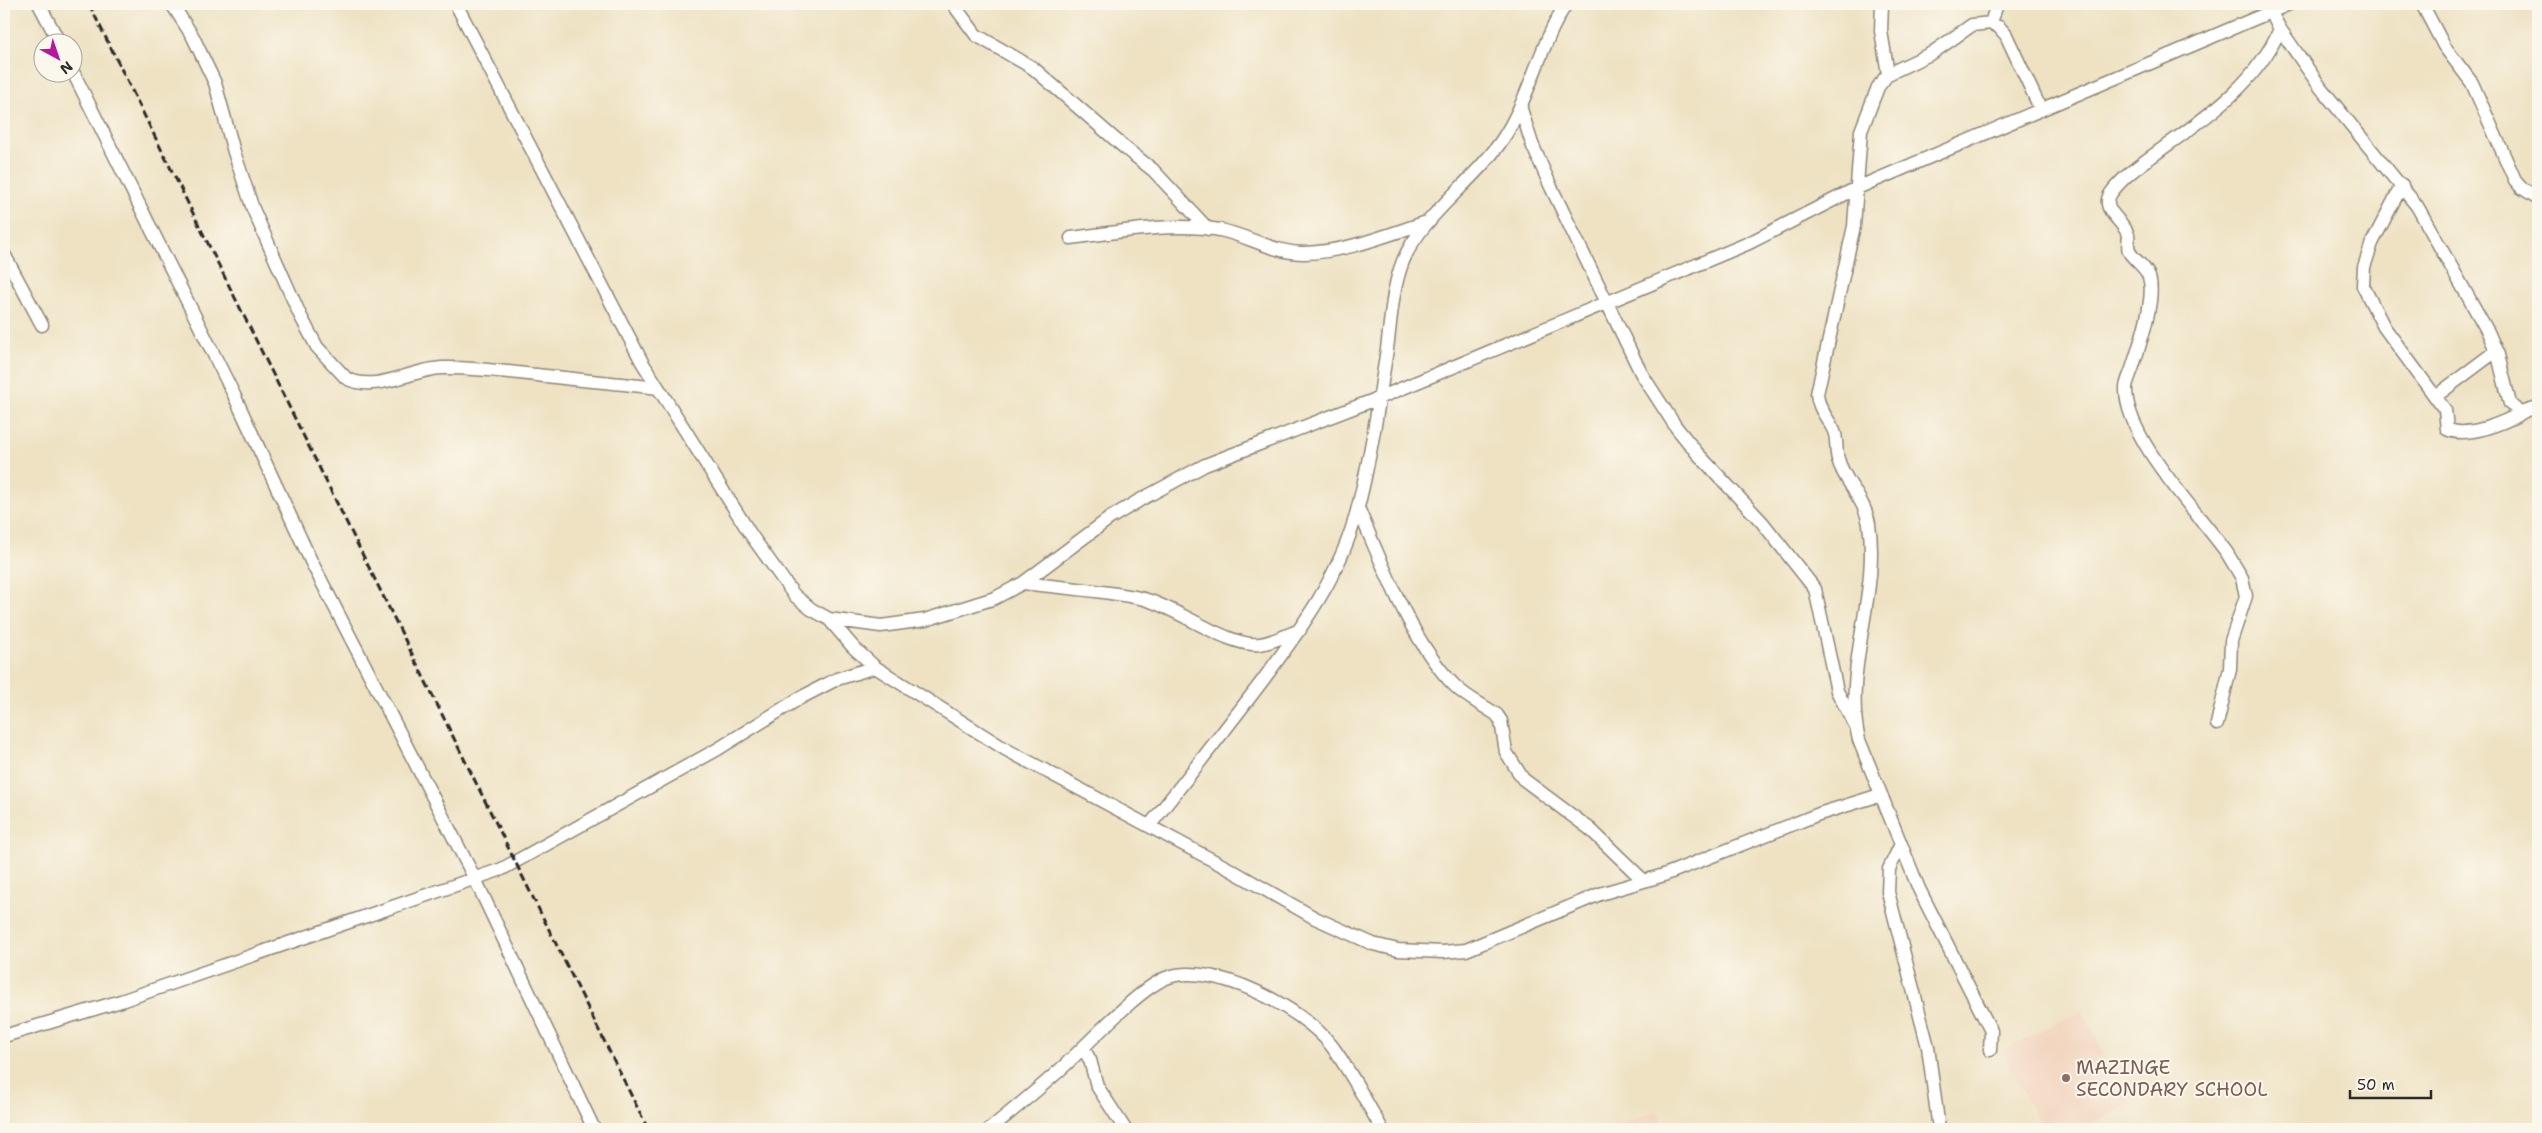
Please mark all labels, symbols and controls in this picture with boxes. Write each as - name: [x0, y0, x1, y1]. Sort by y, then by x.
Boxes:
- north arrow: [32, 32, 82, 82]
- text: N: [56, 57, 76, 78]
- place label: MAZINGE SECONDARY SCHOOL: [2076, 1055, 2268, 1102]
- scale bar: [2350, 1068, 2431, 1100]
- marker: MAZINGE SECONDARY SCHOOL: [2060, 1072, 2072, 1084]
- text: 50 m: [2357, 1075, 2395, 1095]

